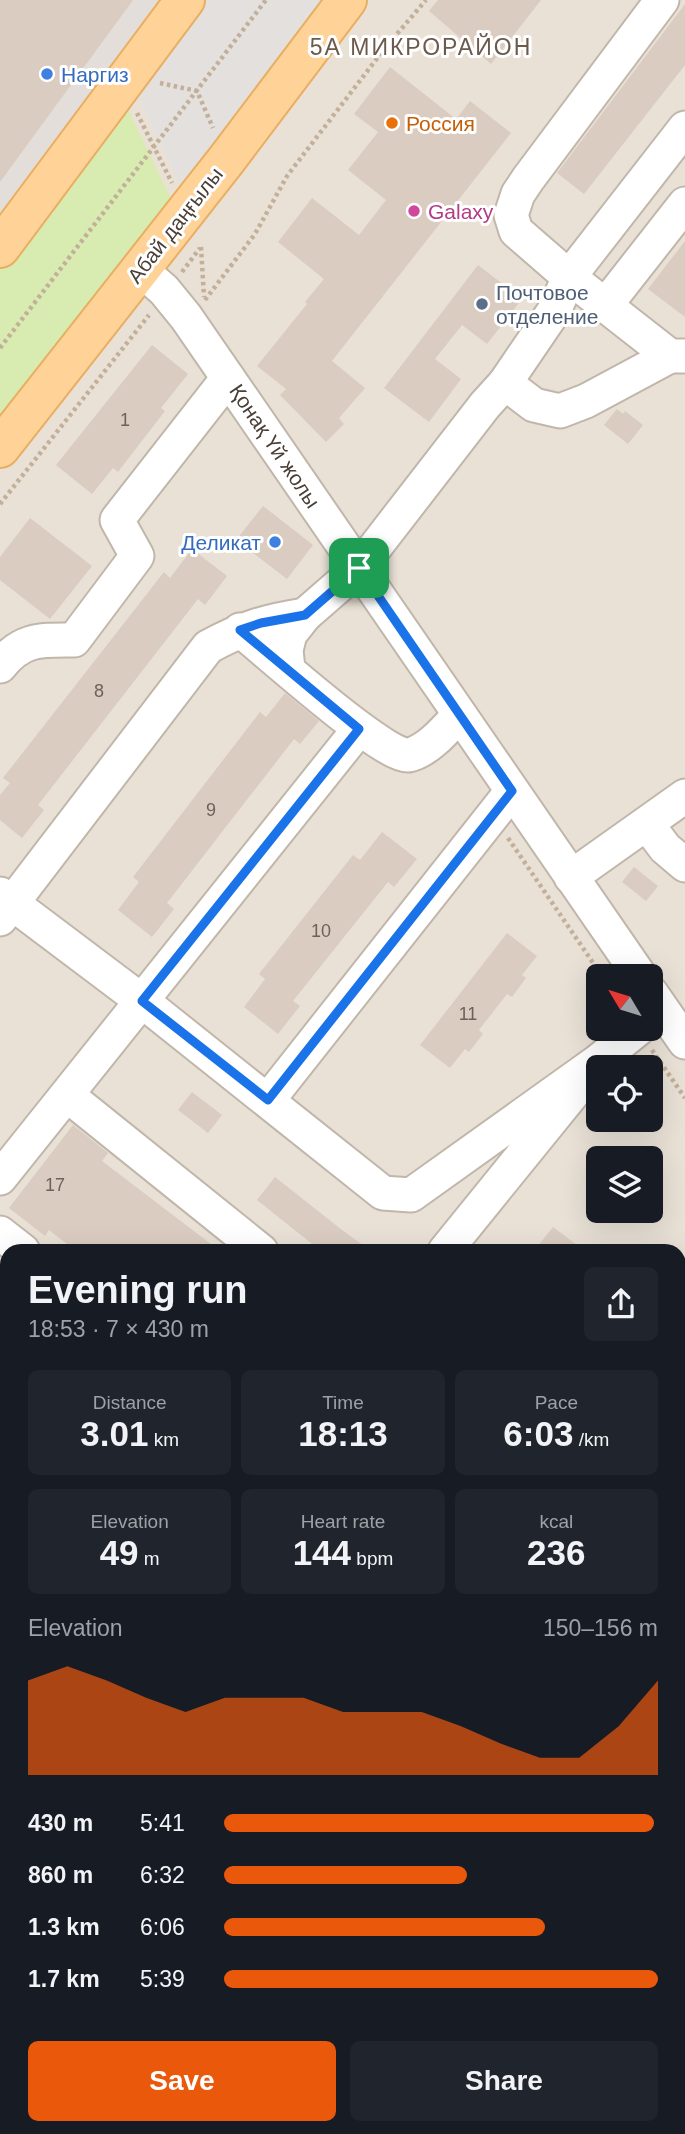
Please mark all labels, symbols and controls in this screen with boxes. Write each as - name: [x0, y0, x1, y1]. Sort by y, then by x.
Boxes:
- district label: 5А МИКРОРАЙОН: [310, 33, 532, 60]
- place label: Наргиз: [61, 63, 129, 86]
- marker: Наргиз: [39, 66, 55, 82]
- place label: Россия: [406, 112, 475, 135]
- marker: Россия: [384, 115, 400, 131]
- street label: Абай даңғылы: [123, 163, 227, 287]
- place label: Galaxy: [428, 200, 494, 223]
- marker: Galaxy: [406, 203, 422, 219]
- place label: Почтовое отделение: [496, 281, 598, 328]
- marker: Почтовое отделение: [474, 296, 490, 312]
- street label: Қонақ Үй жолы: [225, 380, 325, 512]
- house number: 1: [120, 410, 130, 430]
- place label: Деликат: [181, 531, 261, 554]
- marker: Деликат: [267, 534, 283, 550]
- pin: [329, 538, 389, 598]
- icon: arrive: [340, 549, 378, 587]
- house number: 8: [94, 681, 104, 701]
- house number: 9: [206, 800, 216, 820]
- house number: 10: [311, 921, 331, 941]
- north arrow: [586, 964, 663, 1041]
- map controls: [586, 964, 663, 1223]
- house number: 11: [459, 1004, 477, 1024]
- button: locate: [586, 1055, 663, 1132]
- button: layers: [586, 1146, 663, 1223]
- house number: 17: [45, 1175, 65, 1195]
- button: share: [584, 1267, 658, 1341]
- text: Evening run: [28, 1269, 248, 1311]
- text: 18:53 · 7 × 430 m: [28, 1316, 209, 1342]
- text: Distance: [93, 1392, 167, 1413]
- text: Time: [322, 1392, 364, 1413]
- text: Pace: [535, 1392, 578, 1413]
- text: 3.01: [80, 1414, 148, 1453]
- text: 18:13: [298, 1414, 388, 1453]
- text: 6:03: [503, 1414, 573, 1453]
- text: km: [148, 1429, 179, 1450]
- text: /km: [573, 1429, 609, 1450]
- text: Elevation: [91, 1511, 169, 1532]
- text: Heart rate: [301, 1511, 385, 1532]
- text: kcal: [539, 1511, 573, 1532]
- text: 49: [100, 1533, 139, 1572]
- text: 144: [293, 1533, 351, 1572]
- text: 236: [527, 1533, 586, 1572]
- text: m: [139, 1548, 160, 1569]
- text: bpm: [351, 1548, 393, 1569]
- text: Elevation: [28, 1615, 123, 1641]
- text: 150–156 m: [543, 1615, 658, 1641]
- text: 430 m: [28, 1810, 93, 1836]
- text: 5:41: [140, 1810, 185, 1836]
- text: 860 m: [28, 1862, 93, 1888]
- text: 6:32: [140, 1862, 185, 1888]
- text: 1.3 km: [28, 1914, 100, 1940]
- text: 6:06: [140, 1914, 185, 1940]
- text: 1.7 km: [28, 1966, 100, 1992]
- text: 5:39: [140, 1966, 185, 1992]
- button: Save: [28, 2041, 336, 2121]
- button: Share: [350, 2041, 658, 2121]

